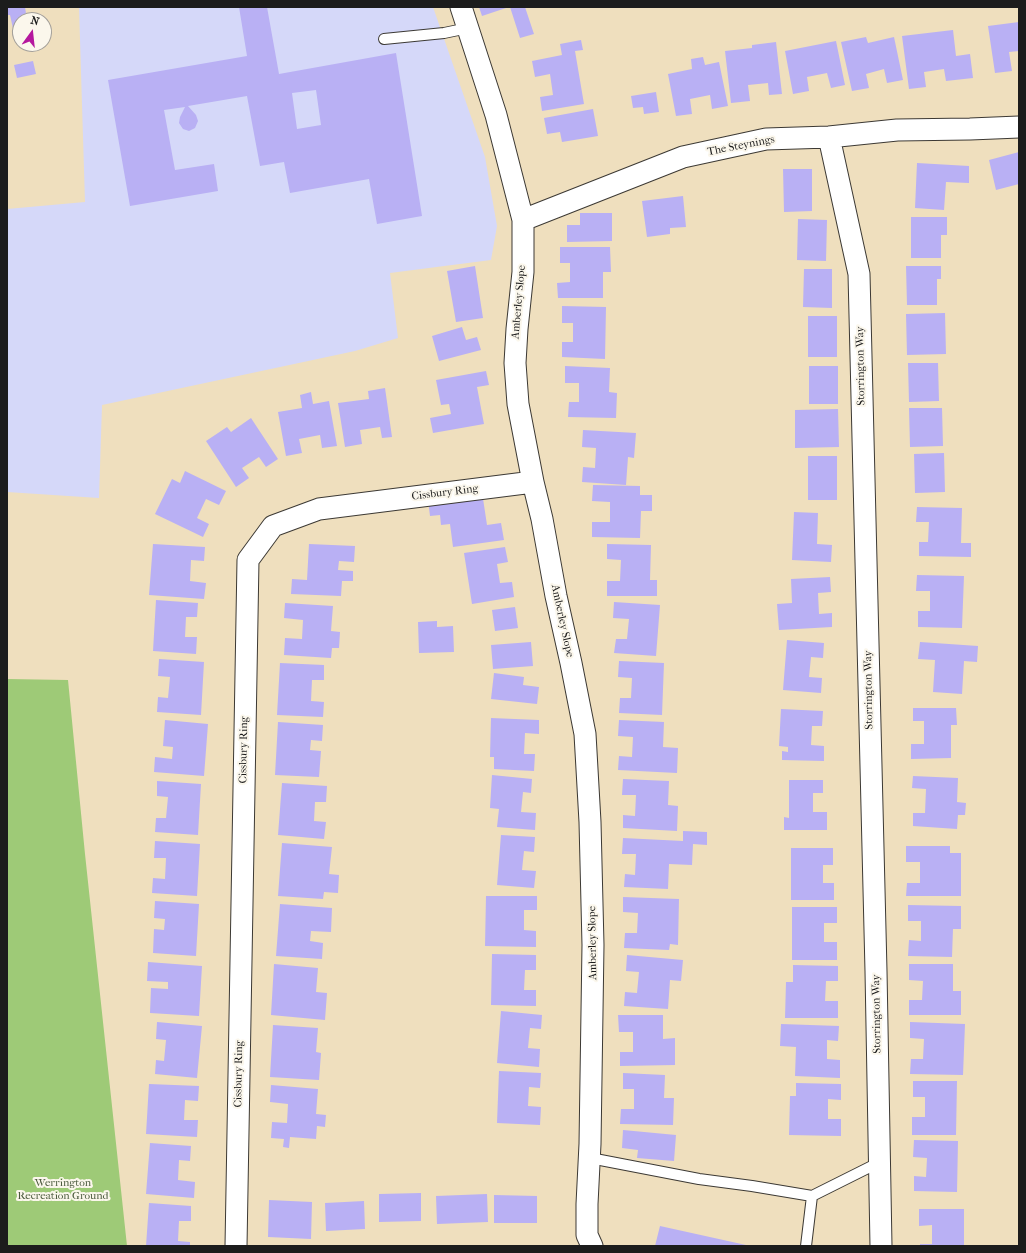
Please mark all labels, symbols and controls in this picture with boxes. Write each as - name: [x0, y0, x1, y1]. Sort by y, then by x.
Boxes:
- north arrow: [12, 12, 52, 52]
- text: N: [29, 14, 41, 28]
- street label: The Steynings: [706, 133, 776, 159]
- street label: Amberley Slope: [509, 265, 529, 339]
- street label: Storrington Way: [854, 326, 868, 406]
- street label: Cissbury Ring: [411, 482, 479, 504]
- street label: Amberley Slope: [548, 583, 576, 659]
- street label: Storrington Way: [862, 650, 876, 730]
- street label: Cissbury Ring: [237, 716, 251, 784]
- street label: Amberley Slope: [586, 906, 600, 980]
- street label: Storrington Way: [870, 974, 884, 1054]
- street label: Cissbury Ring: [232, 1040, 246, 1108]
- park label: Werrington Recreation Ground: [17, 1176, 109, 1202]

